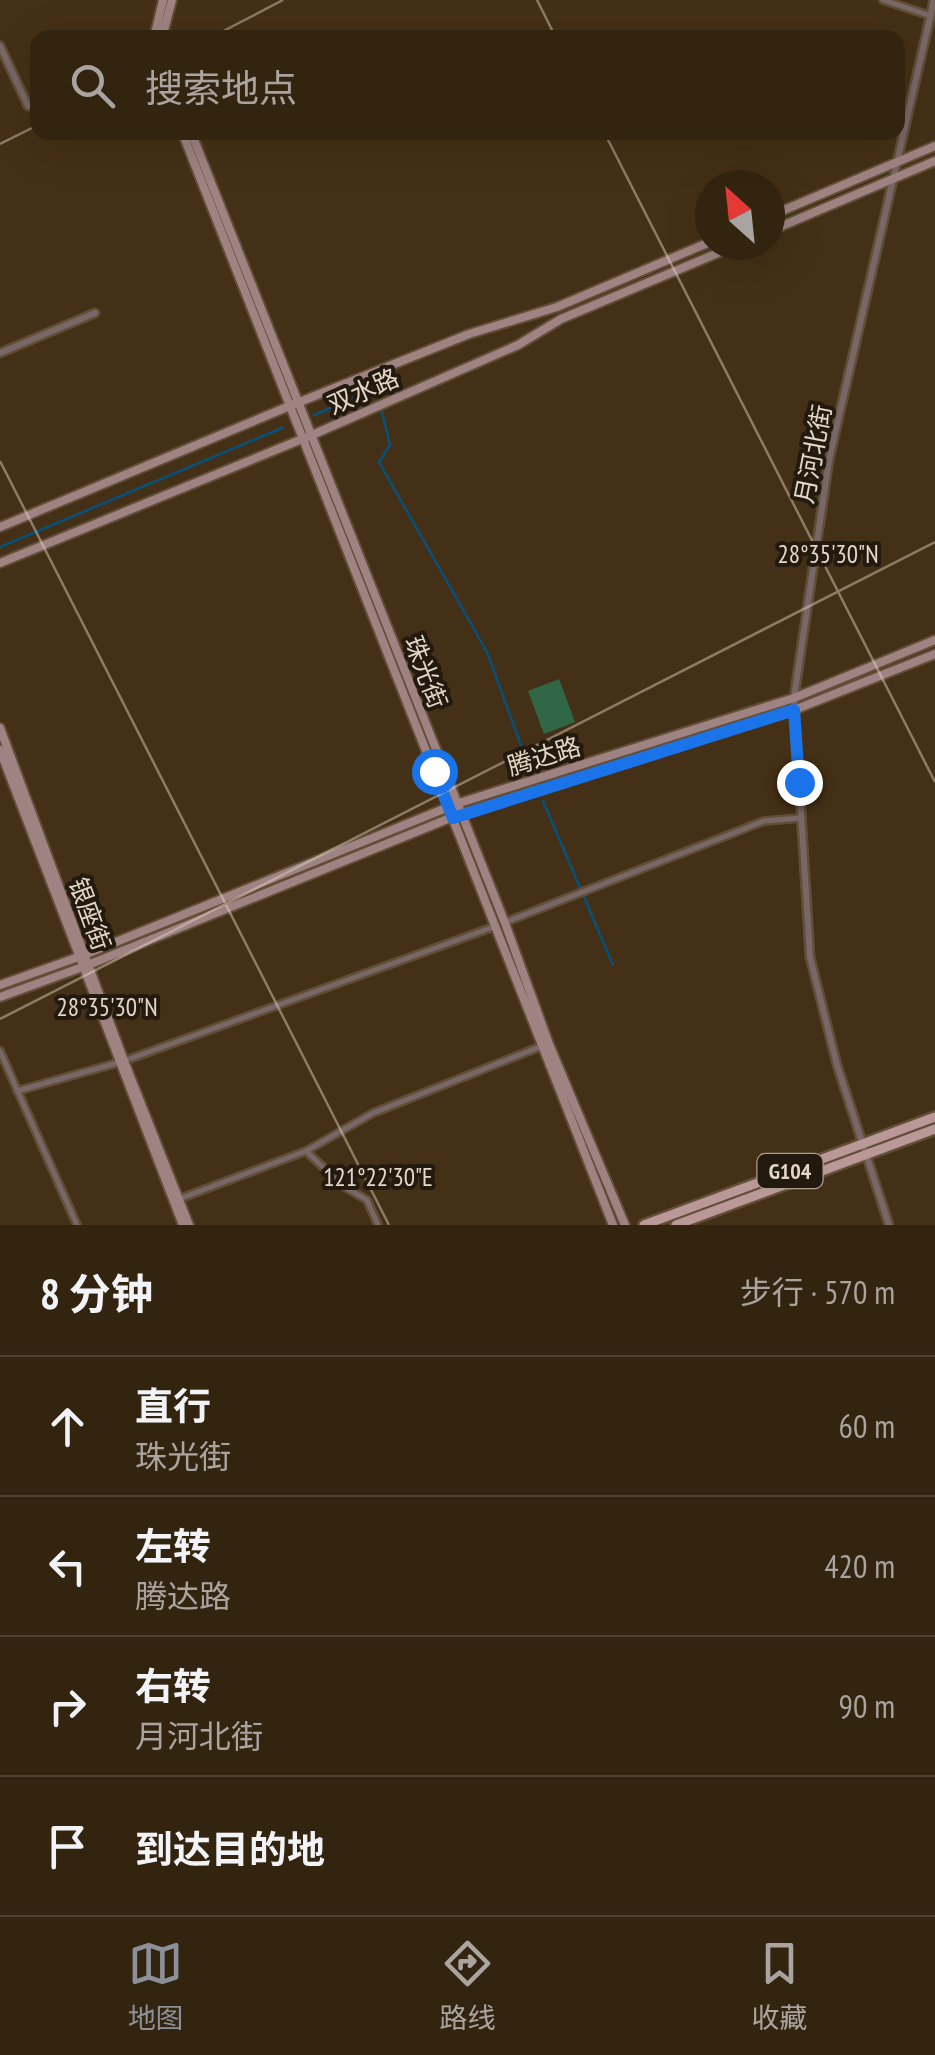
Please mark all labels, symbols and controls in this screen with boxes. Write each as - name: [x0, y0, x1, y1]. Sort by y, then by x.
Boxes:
- search box: [30, 30, 905, 140]
- icon: search: [65, 58, 120, 113]
- text: 搜索地点: [145, 63, 297, 112]
- north arrow: [695, 170, 785, 260]
- street label: 双水路: [322, 361, 404, 421]
- street label: 月河北街: [788, 402, 838, 506]
- text: 28°35'30"N: [777, 538, 879, 570]
- street label: 珠光街: [398, 631, 454, 713]
- street label: 腾达路: [503, 730, 585, 782]
- route start: [412, 749, 458, 795]
- route end: [777, 760, 823, 806]
- street label: 银座街: [62, 873, 118, 955]
- text: 28°35'30"N: [56, 991, 158, 1023]
- road number: G104: [758, 1154, 822, 1188]
- text: 121°22'30"E: [323, 1161, 433, 1193]
- text: 8 分钟: [40, 1266, 153, 1321]
- text: 步行 · 570 m: [740, 1271, 895, 1313]
- text: 直行: [135, 1381, 211, 1430]
- icon: ahead: [40, 1399, 95, 1454]
- text: 60 m: [839, 1405, 895, 1447]
- text: 珠光街: [135, 1435, 231, 1477]
- text: 左转: [135, 1521, 211, 1570]
- icon: left: [40, 1539, 95, 1594]
- text: 420 m: [824, 1545, 895, 1587]
- text: 腾达路: [135, 1575, 231, 1617]
- text: 右转: [135, 1661, 211, 1710]
- icon: right: [40, 1679, 95, 1734]
- text: 90 m: [839, 1685, 895, 1727]
- text: 月河北街: [135, 1715, 263, 1757]
- icon: arrive: [40, 1819, 95, 1874]
- text: 到达目的地: [135, 1824, 325, 1873]
- tab: 地图: [128, 1936, 184, 2036]
- tab: 路线: [439, 1936, 495, 2036]
- tab: 收藏: [751, 1936, 807, 2036]

